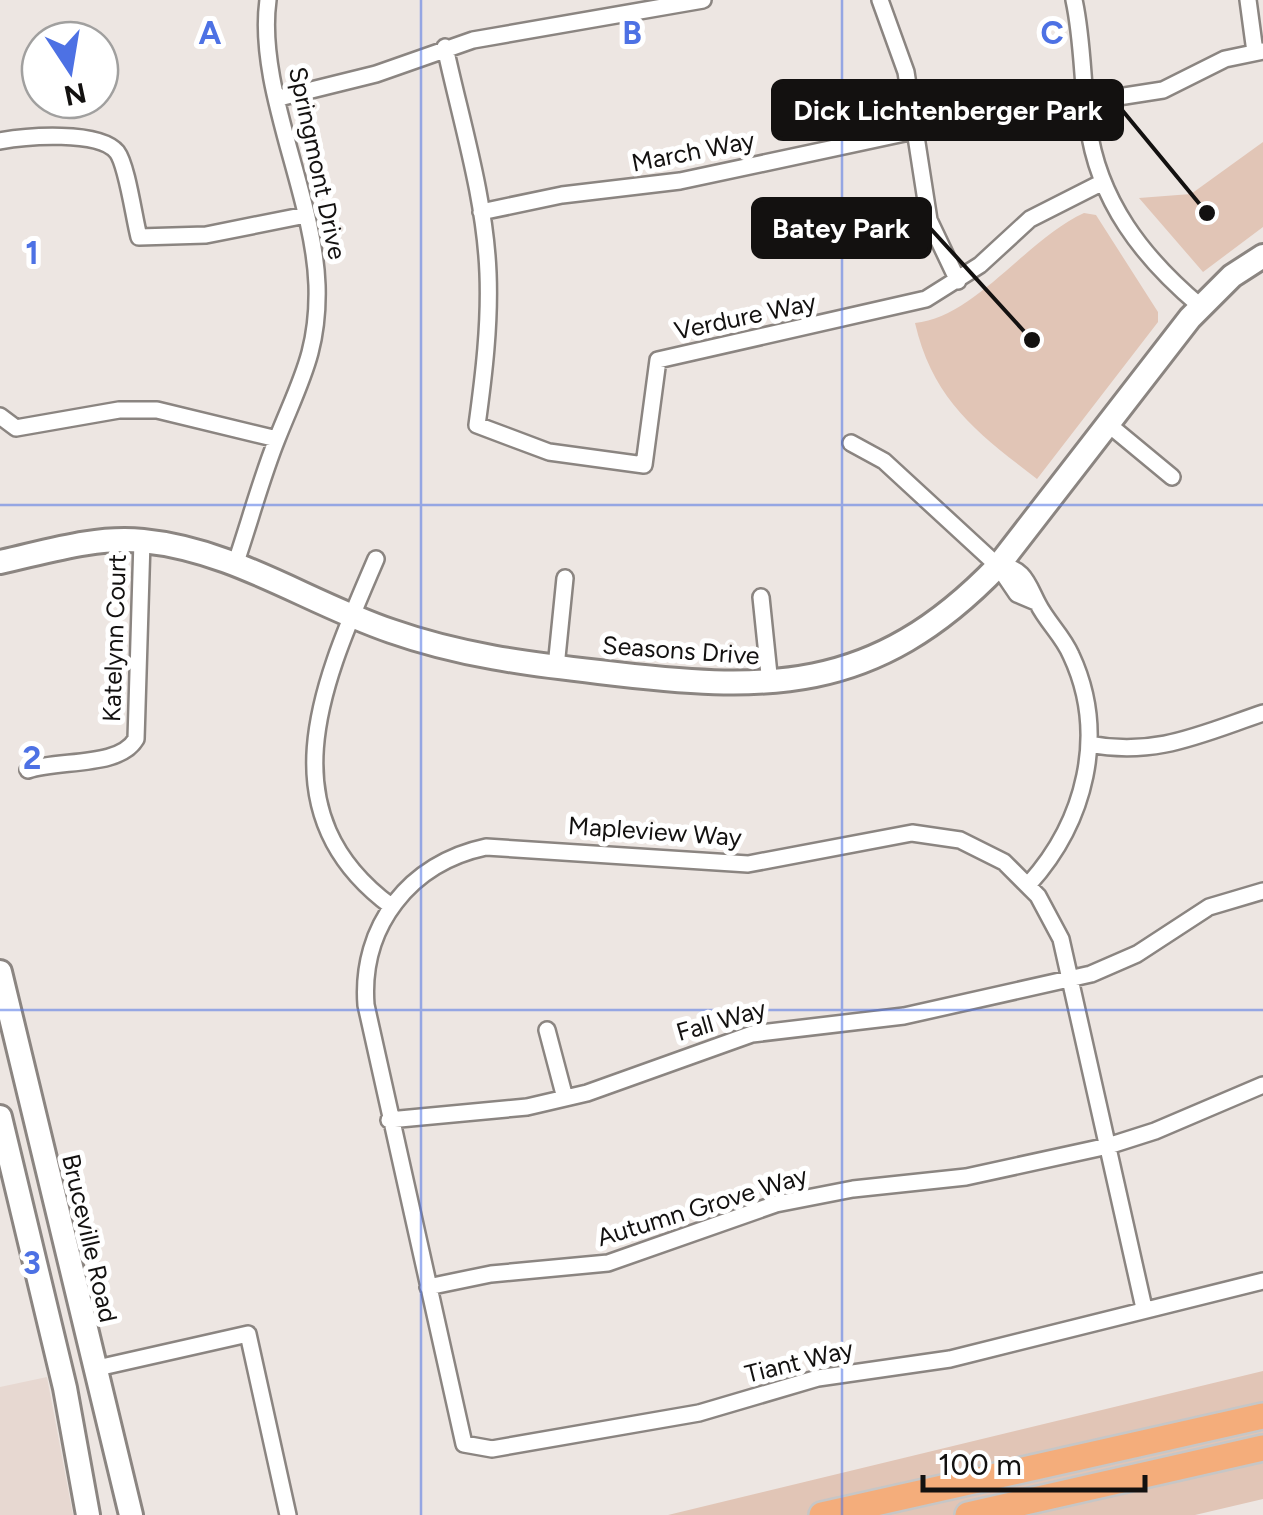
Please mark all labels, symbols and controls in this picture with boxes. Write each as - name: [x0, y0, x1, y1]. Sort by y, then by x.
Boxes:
- text: A: [199, 14, 222, 52]
- text: B: [622, 14, 642, 52]
- text: C: [1040, 14, 1064, 52]
- north arrow: [20, 20, 120, 120]
- street label: Springmont Drive: [283, 64, 353, 262]
- text: N: [61, 76, 89, 113]
- callout: Dick Lichtenberger Park: [773, 81, 1122, 139]
- text: Dick Lichtenberger Park: [793, 93, 1103, 127]
- street label: March Way: [629, 124, 757, 178]
- callout: Batey Park: [753, 199, 930, 257]
- text: Batey Park: [772, 211, 910, 245]
- text: 1: [25, 234, 39, 272]
- street label: Verdure Way: [671, 286, 819, 346]
- street label: Katelynn Court: [96, 554, 132, 722]
- street label: Seasons Drive: [601, 630, 761, 670]
- text: 2: [23, 739, 41, 777]
- street label: Mapleview Way: [567, 810, 743, 852]
- street label: Fall Way: [673, 993, 769, 1047]
- street label: Bruceville Road: [56, 1151, 124, 1325]
- street label: Autumn Grove Way: [593, 1160, 811, 1252]
- text: 3: [23, 1244, 41, 1282]
- street label: Tiant Way: [742, 1333, 856, 1389]
- scale bar: [923, 1430, 1146, 1492]
- text: 100 m: [938, 1446, 1022, 1483]

